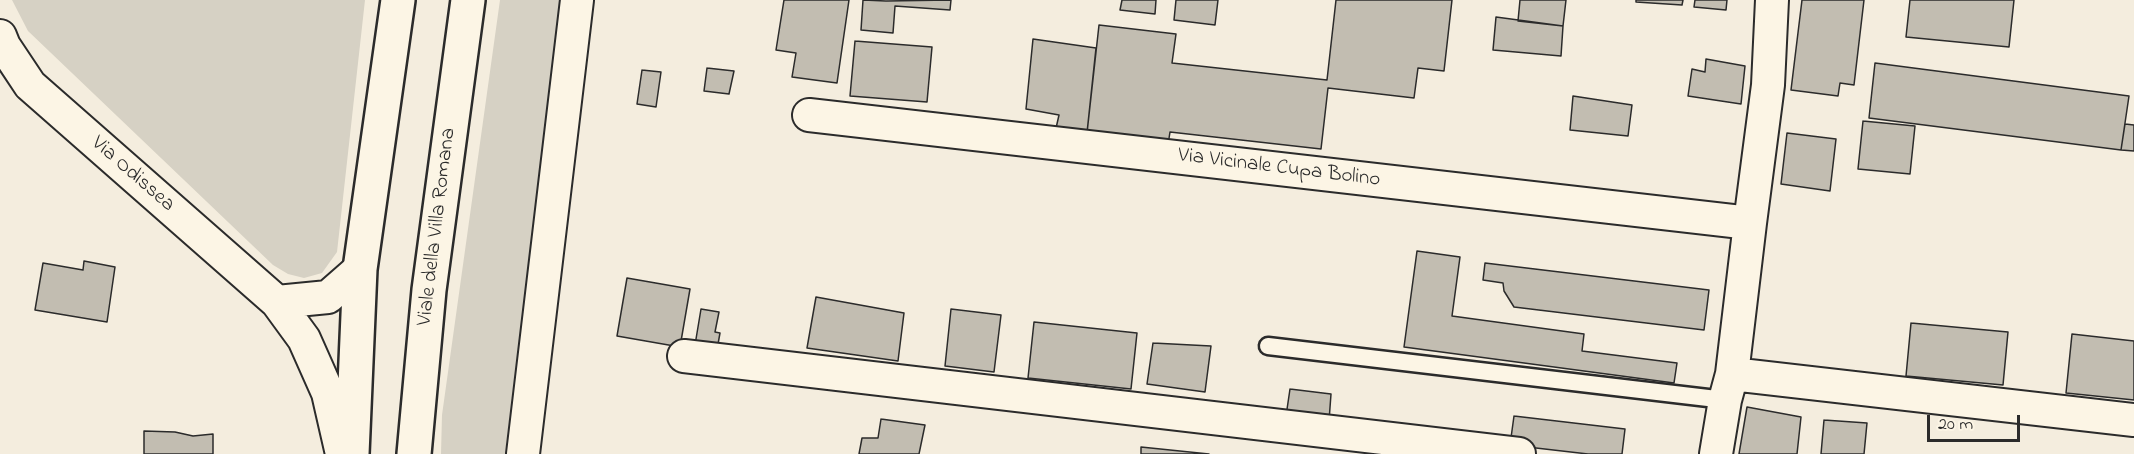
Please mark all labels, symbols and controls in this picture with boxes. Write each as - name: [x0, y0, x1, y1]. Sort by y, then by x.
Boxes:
- street label: Viale della Villa Romana: [413, 127, 463, 327]
- street label: Via Odissea: [85, 132, 179, 218]
- street label: Via Vicinale Cupa Bolino: [1176, 144, 1382, 194]
- scale bar: [1930, 403, 2023, 441]
- text: 20 m: [1938, 412, 1973, 438]

